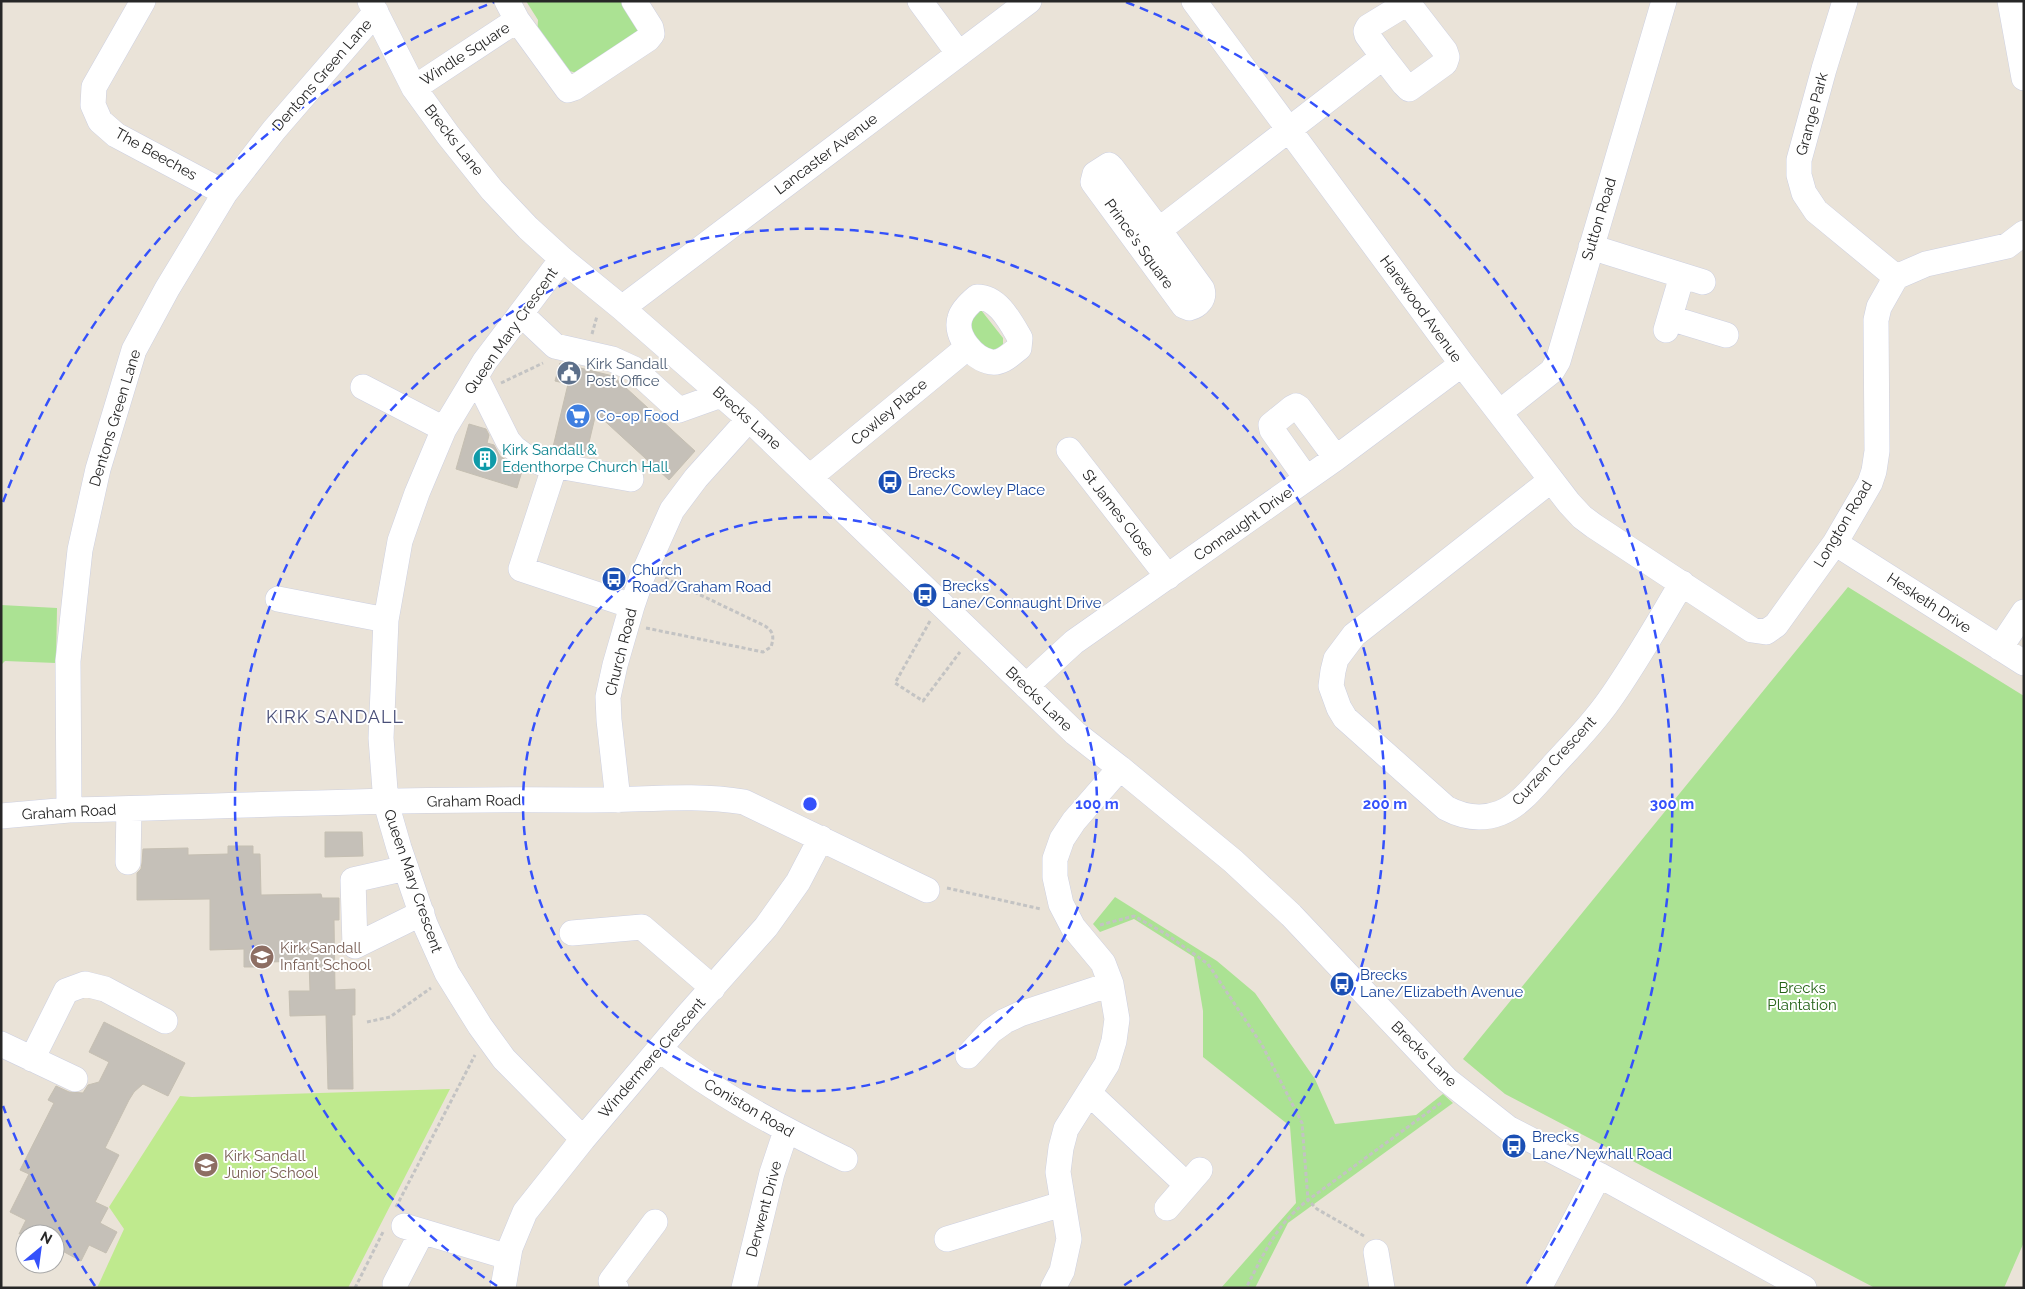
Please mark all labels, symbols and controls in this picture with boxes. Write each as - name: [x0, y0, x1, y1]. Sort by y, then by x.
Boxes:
- street label: Dentons Green Lane: [269, 15, 376, 135]
- street label: Windle Square: [417, 18, 513, 90]
- street label: Grange Park: [1792, 70, 1832, 158]
- street label: Brecks Lane: [421, 101, 488, 179]
- street label: Lancaster Avenue: [771, 109, 881, 198]
- street label: The Beeches: [112, 124, 200, 184]
- street label: Sutton Road: [1578, 176, 1620, 262]
- street label: Prince's Square: [1100, 196, 1178, 293]
- street label: Harewood Avenue: [1376, 252, 1466, 366]
- street label: Queen Mary Crescent: [460, 264, 562, 398]
- street label: Dentons Green Lane: [86, 347, 144, 489]
- place label: Kirk Sandall Post Office: [586, 355, 669, 390]
- public building icon: Kirk Sandall Post Office: [556, 360, 582, 386]
- street label: Cowley Place: [847, 375, 931, 449]
- street label: Brecks Lane: [709, 383, 785, 453]
- supermarket icon: Co-op Food: [565, 403, 591, 429]
- place label: Co-op Food: [596, 407, 679, 425]
- place label: Kirk Sandall & Edenthorpe Church Hall: [502, 441, 670, 476]
- building icon: Kirk Sandall & Edenthorpe Church Hall: [472, 446, 498, 472]
- place label: Brecks Lane/Cowley Place: [908, 464, 1045, 499]
- street label: St James Close: [1078, 466, 1158, 560]
- bus stop icon: Brecks Lane/Cowley Place: [877, 469, 903, 495]
- street label: Longton Road: [1810, 477, 1876, 571]
- street label: Connaught Drive: [1190, 483, 1296, 565]
- place label: Church Road/Graham Road: [632, 561, 771, 596]
- bus stop icon: Church Road/Graham Road: [601, 566, 627, 592]
- street label: Hesketh Drive: [1884, 569, 1975, 637]
- place label: Brecks Lane/Connaught Drive: [942, 577, 1102, 612]
- bus stop icon: Brecks Lane/Connaught Drive: [912, 582, 938, 608]
- street label: Church Road: [601, 606, 641, 698]
- street label: Brecks Lane: [1002, 663, 1076, 735]
- district label: KIRK SANDALL: [266, 706, 404, 727]
- street label: Curzen Crescent: [1508, 713, 1600, 809]
- street label: Graham Road: [427, 791, 521, 811]
- centre of rings: [801, 795, 819, 813]
- text: 100 m: [1075, 795, 1119, 813]
- text: 200 m: [1363, 795, 1407, 813]
- text: 300 m: [1650, 795, 1694, 813]
- street label: Graham Road: [21, 801, 117, 823]
- street label: Queen Mary Crescent: [380, 807, 446, 955]
- place label: Kirk Sandall Infant School: [280, 939, 372, 974]
- school or university icon: Kirk Sandall Infant School: [249, 944, 275, 970]
- place label: Brecks Lane/Elizabeth Avenue: [1360, 966, 1524, 1001]
- bus stop icon: Brecks Lane/Elizabeth Avenue: [1329, 971, 1355, 997]
- park label: Brecks Plantation: [1767, 979, 1837, 1014]
- street label: Windermere Crescent: [595, 994, 709, 1122]
- street label: Brecks Lane: [1387, 1017, 1461, 1091]
- street label: Coniston Road: [701, 1075, 797, 1141]
- place label: Brecks Lane/Newhall Road: [1532, 1128, 1672, 1163]
- bus stop icon: Brecks Lane/Newhall Road: [1501, 1133, 1527, 1159]
- place label: Kirk Sandall Junior School: [224, 1147, 319, 1182]
- school or university icon: Kirk Sandall Junior School: [193, 1152, 219, 1178]
- street label: Derwent Drive: [743, 1159, 786, 1259]
- north arrow: [15, 1224, 65, 1274]
- text: N: [38, 1228, 55, 1247]

